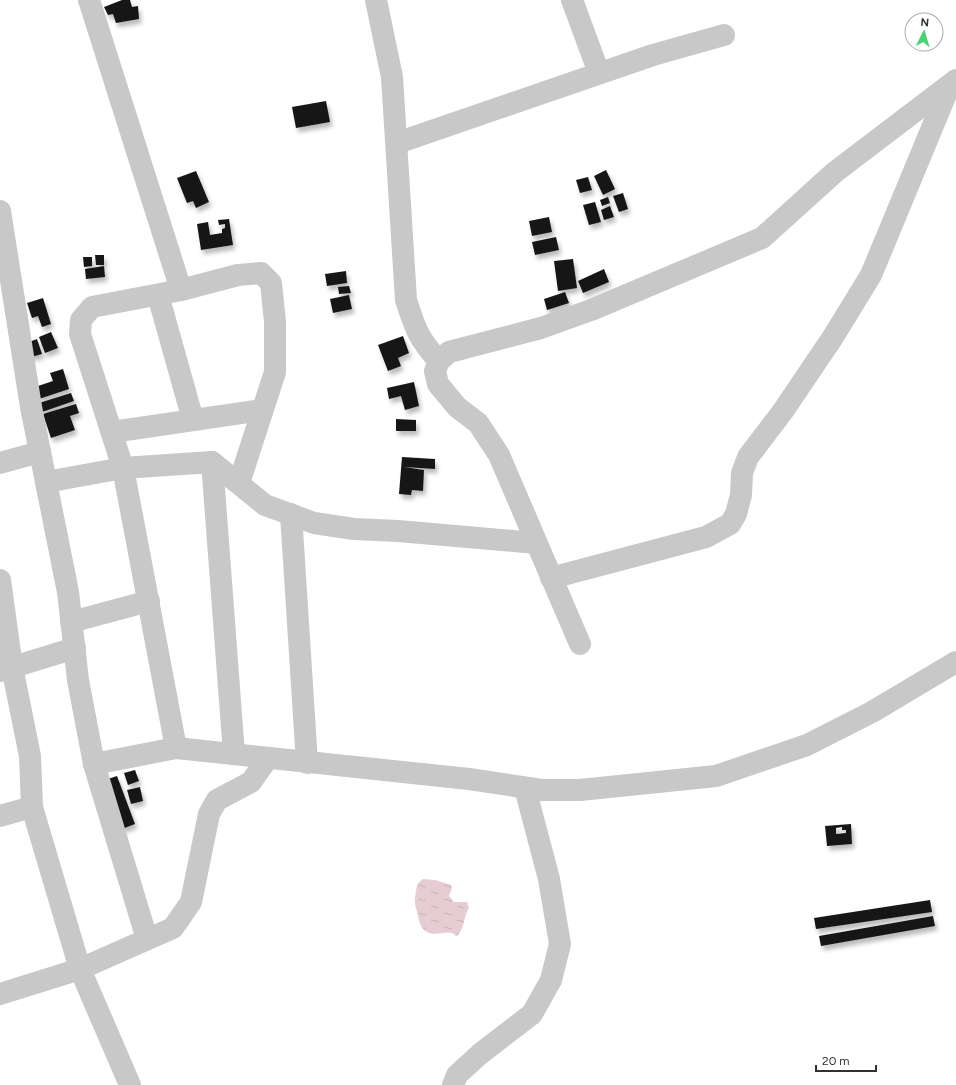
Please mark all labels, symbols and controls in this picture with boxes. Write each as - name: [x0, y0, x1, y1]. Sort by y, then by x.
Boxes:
- north arrow: [904, 12, 944, 52]
- text: N: [920, 16, 930, 29]
- scale bar: [816, 1047, 876, 1073]
- text: 20 m: [822, 1054, 850, 1068]

